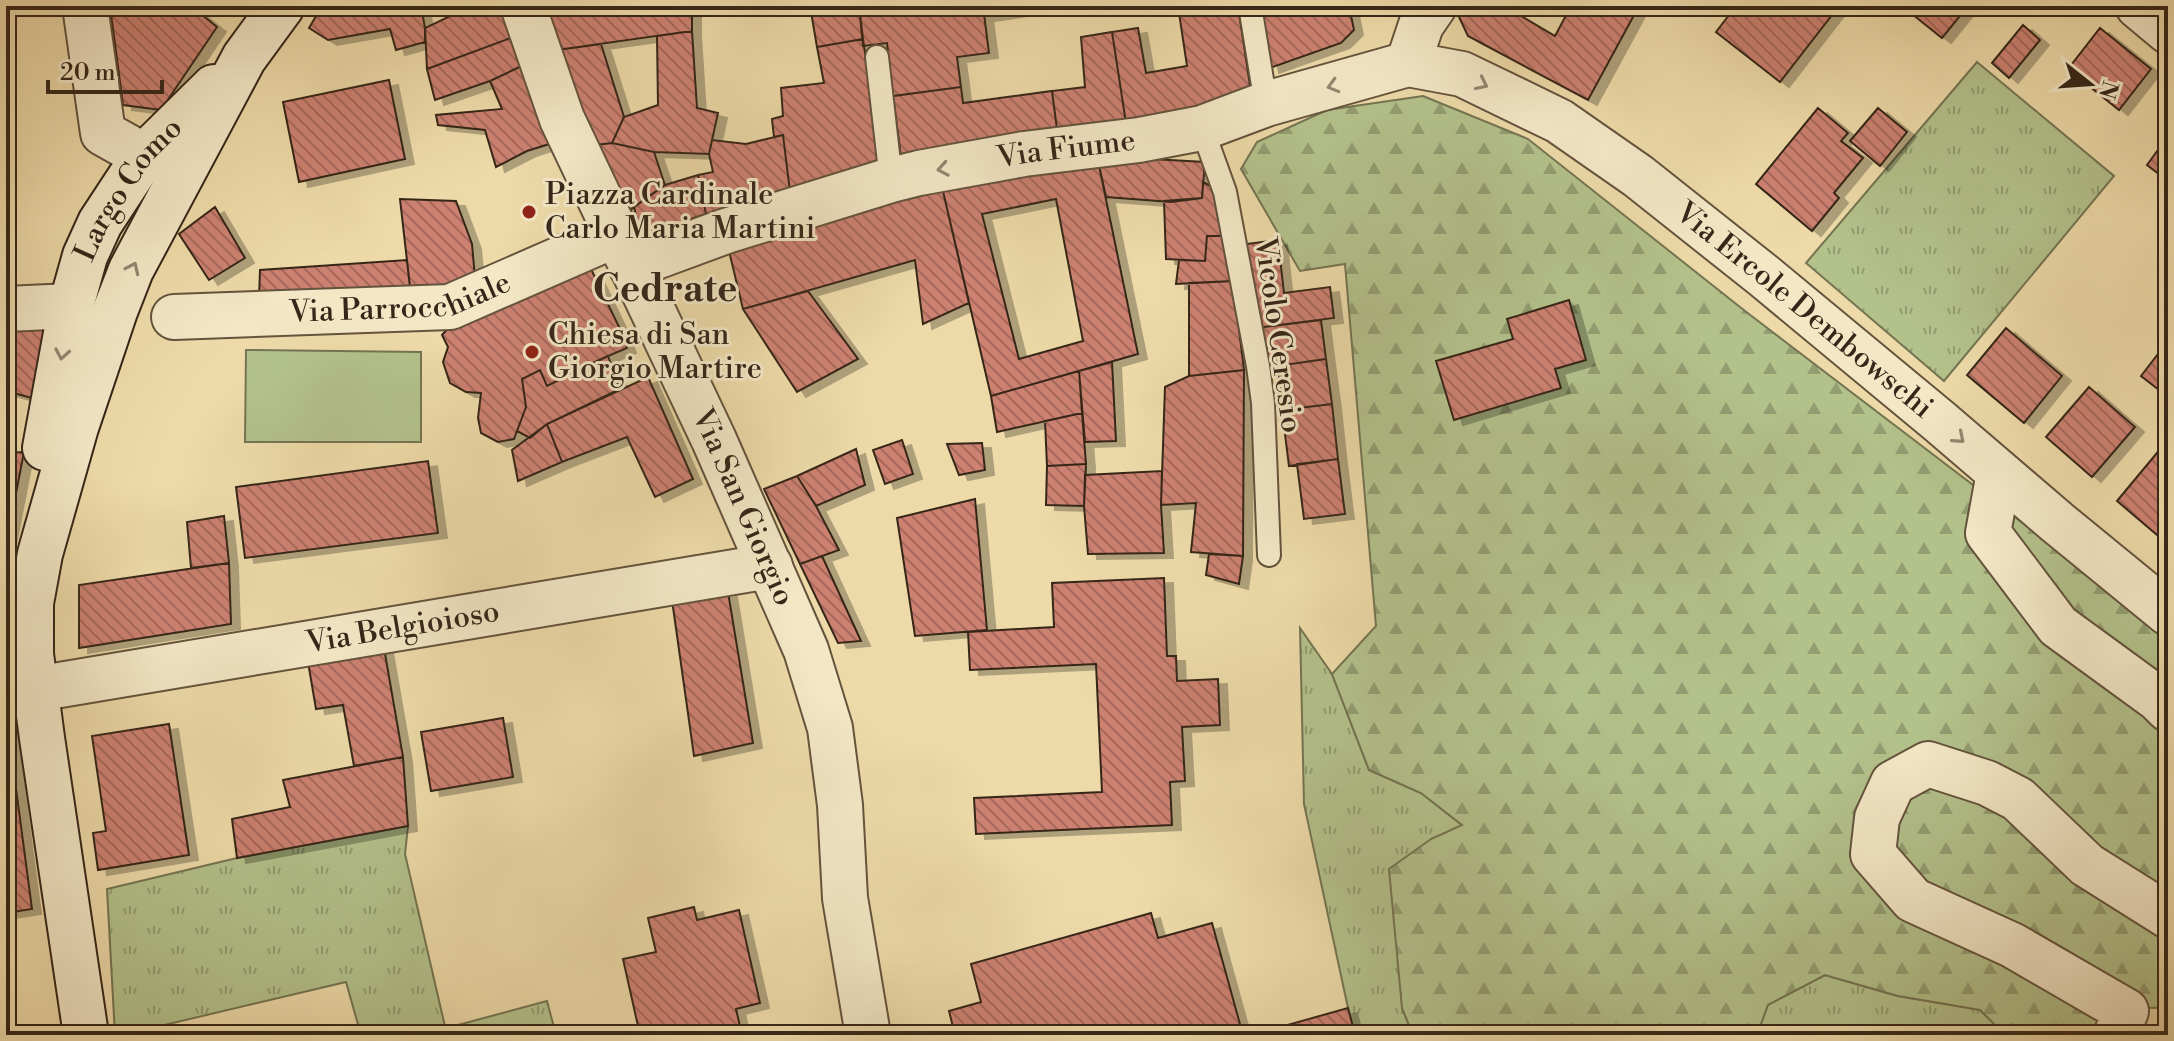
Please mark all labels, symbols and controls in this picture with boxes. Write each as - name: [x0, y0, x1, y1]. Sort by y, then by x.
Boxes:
- scale bar: [48, 44, 162, 94]
- north arrow: [2050, 44, 2130, 124]
- text: 20 m: [60, 58, 116, 88]
- one-way arrow: [1474, 74, 1489, 90]
- one-way arrow: [1326, 76, 1340, 93]
- text: N: [2092, 77, 2123, 102]
- street label: Largo Como: [66, 110, 191, 267]
- street label: Via Fiume: [993, 122, 1137, 178]
- one-way arrow: [936, 159, 949, 176]
- place label: Piazza Cardinale Carlo Maria Martini: [545, 176, 816, 248]
- street label: Via Ercole Dembowschi: [1667, 193, 1941, 427]
- marker: Piazza Cardinale Carlo Maria Martini: [520, 203, 538, 221]
- street label: Vicolo Ceresio: [1245, 234, 1311, 435]
- one-way arrow: [123, 261, 139, 276]
- street label: Via Parrocchiale: [288, 264, 517, 332]
- district label: Cedrate: [593, 266, 737, 313]
- place label: Chiesa di San Giorgio Martire: [548, 316, 762, 388]
- marker: Chiesa di San Giorgio Martire: [523, 343, 541, 361]
- one-way arrow: [55, 348, 72, 361]
- street label: Via San Giorgio: [683, 402, 803, 612]
- one-way arrow: [1950, 428, 1964, 443]
- street label: Via Belgioioso: [302, 593, 502, 663]

